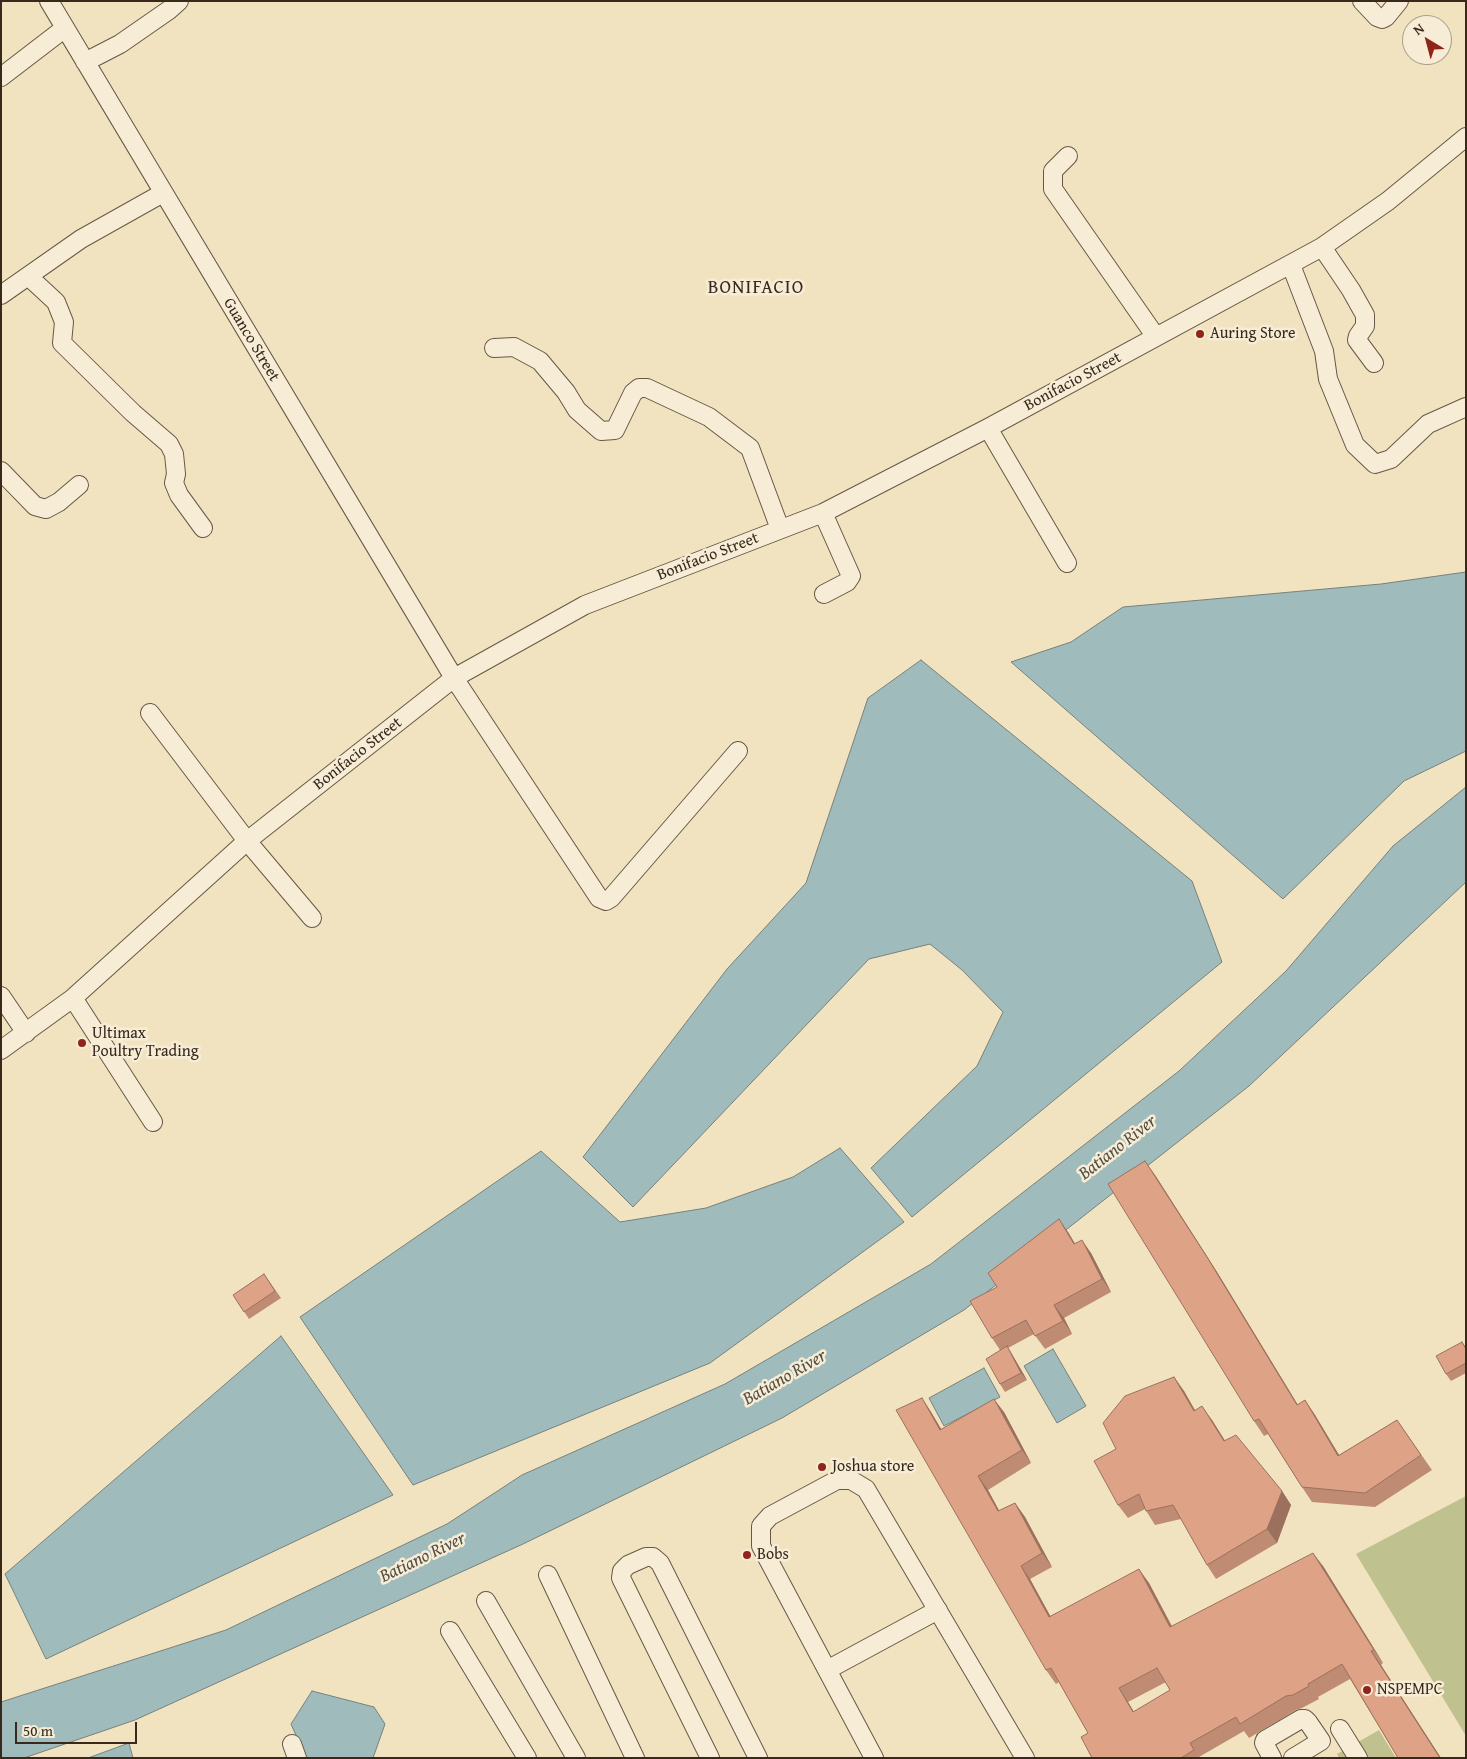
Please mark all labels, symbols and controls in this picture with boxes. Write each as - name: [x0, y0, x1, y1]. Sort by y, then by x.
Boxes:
- north arrow: [1402, 15, 1452, 65]
- text: N: [1409, 18, 1428, 40]
- district label: BONIFACIO: [707, 277, 805, 299]
- street label: Guanco Street: [219, 295, 283, 385]
- place label: Auring Store: [1210, 324, 1295, 344]
- marker: Auring Store: [1194, 328, 1206, 340]
- street label: Bonifacio Street: [1021, 348, 1125, 416]
- street label: Bonifacio Street: [655, 529, 761, 585]
- street label: Bonifacio Street: [310, 713, 406, 795]
- place label: Ultimax Poultry Trading: [92, 1024, 199, 1062]
- marker: Ultimax Poultry Trading: [76, 1037, 88, 1049]
- water label: Batiano River: [1075, 1111, 1161, 1185]
- water label: Batiano River: [739, 1345, 831, 1411]
- place label: Joshua store: [832, 1457, 914, 1477]
- marker: Joshua store: [816, 1461, 828, 1473]
- water label: Batiano River: [377, 1528, 469, 1588]
- place label: Bobs: [757, 1545, 789, 1565]
- marker: Bobs: [741, 1549, 753, 1561]
- place label: NSPEMPC: [1377, 1680, 1442, 1700]
- marker: NSPEMPC: [1361, 1684, 1373, 1696]
- scale bar: [18, 1712, 140, 1744]
- text: 50 m: [23, 1720, 53, 1741]

